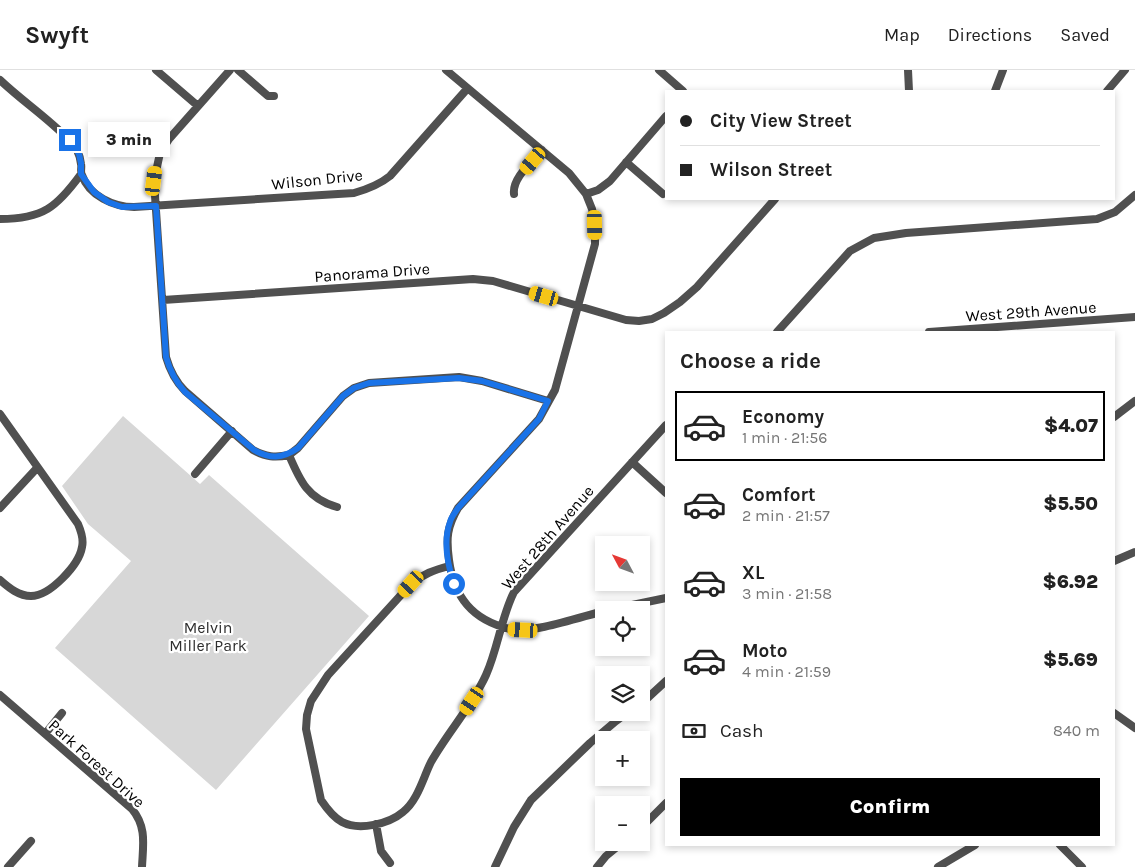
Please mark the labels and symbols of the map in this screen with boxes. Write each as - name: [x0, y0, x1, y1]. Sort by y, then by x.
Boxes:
- callout: 3 min: [88, 122, 170, 158]
- route end: [59, 129, 81, 151]
- car: [517, 145, 548, 177]
- car: [144, 165, 163, 197]
- street label: Wilson Drive: [271, 165, 364, 194]
- car: [587, 210, 602, 240]
- street label: Panorama Drive: [314, 259, 430, 286]
- car: [527, 285, 560, 307]
- street label: West 29th Avenue: [965, 297, 1097, 326]
- street label: West 28th Avenue: [497, 481, 598, 593]
- north arrow: [595, 536, 650, 591]
- car: [395, 568, 426, 600]
- route start: [443, 573, 465, 595]
- park label: Melvin Miller Park: [169, 618, 247, 655]
- car: [507, 622, 538, 638]
- car: [457, 684, 486, 718]
- street label: Park Forest Drive: [45, 715, 149, 811]

